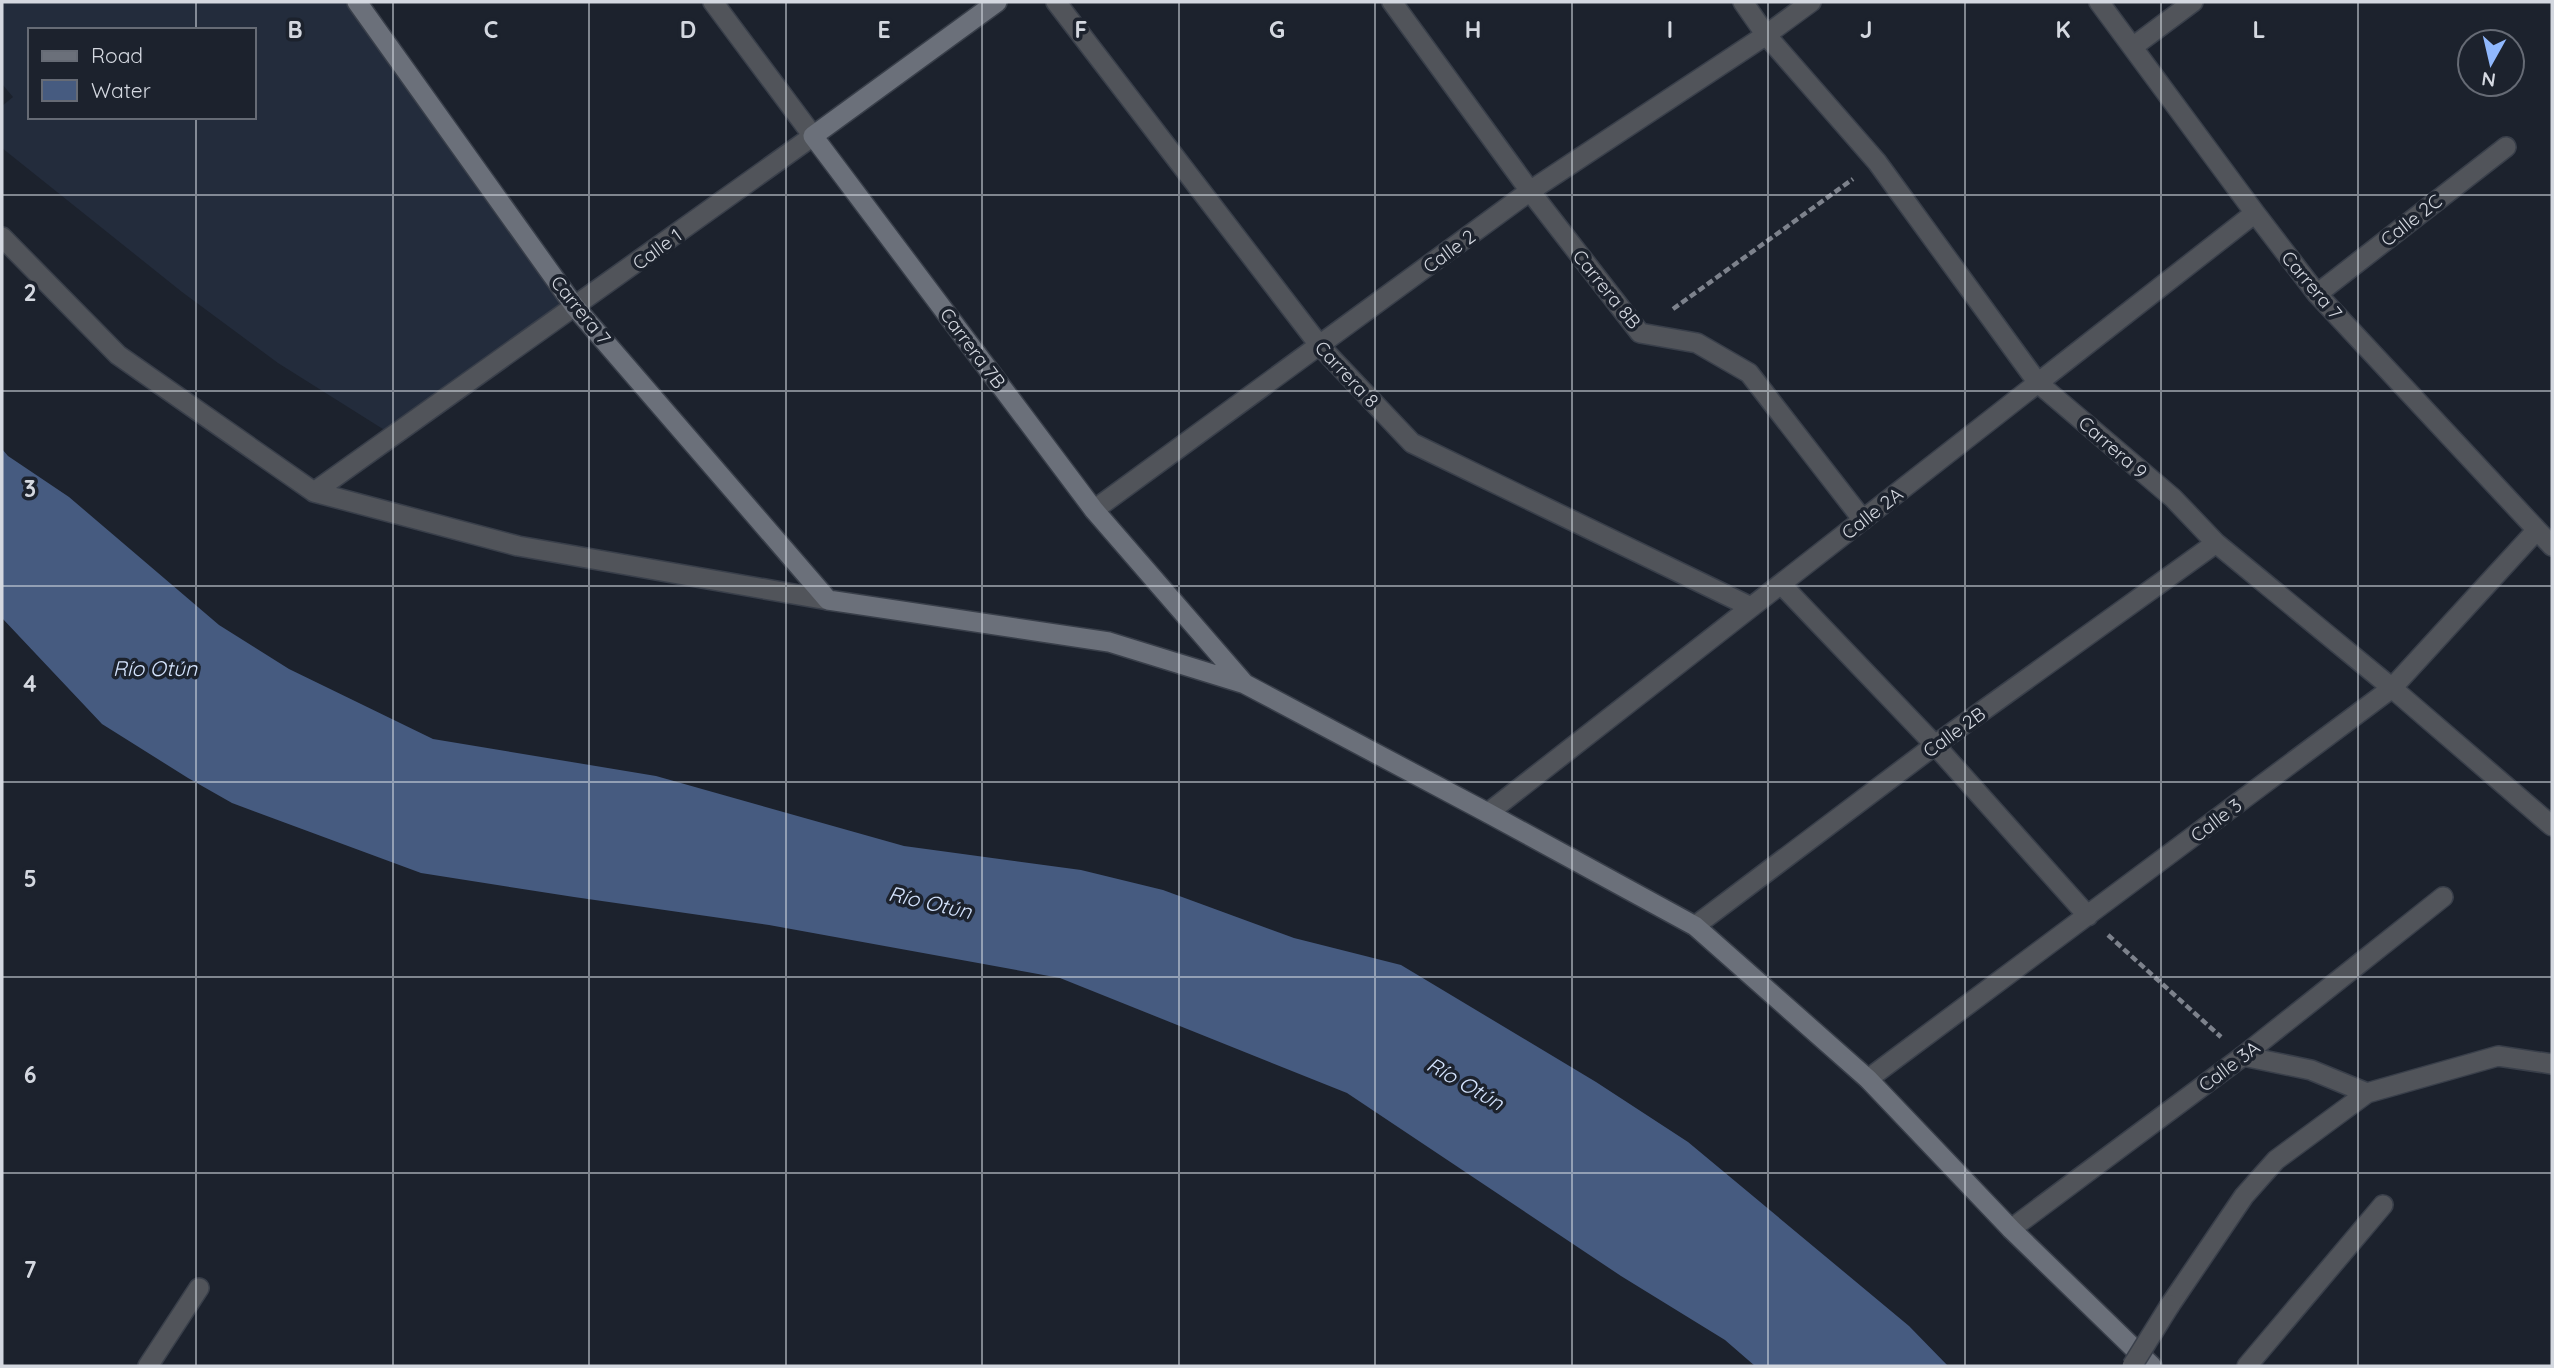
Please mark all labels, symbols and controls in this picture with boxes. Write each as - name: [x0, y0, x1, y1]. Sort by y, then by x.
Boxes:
- text: B: [287, 15, 303, 44]
- text: C: [484, 15, 498, 44]
- text: D: [680, 15, 696, 44]
- text: E: [877, 15, 891, 44]
- text: F: [1075, 15, 1087, 44]
- text: G: [1269, 15, 1285, 44]
- text: H: [1465, 15, 1481, 44]
- text: I: [1667, 15, 1673, 44]
- text: J: [1860, 15, 1872, 44]
- text: K: [2055, 15, 2071, 44]
- text: L: [2253, 15, 2265, 44]
- legend: [28, 28, 256, 119]
- north arrow: [2456, 28, 2526, 98]
- text: Road: [91, 42, 143, 68]
- text: N: [2480, 67, 2497, 93]
- text: Water: [91, 77, 151, 103]
- street label: Calle 2C: [2376, 189, 2446, 251]
- street label: Calle 1: [628, 223, 686, 275]
- street label: Calle 2: [1418, 224, 1480, 278]
- street label: Carrera 8B: [1568, 244, 1646, 334]
- street label: Carrera 7: [2276, 246, 2348, 324]
- street label: Carrera 7: [546, 270, 616, 350]
- text: 2: [23, 278, 37, 307]
- street label: Carrera 7B: [935, 303, 1011, 393]
- street label: Carrera 8: [1310, 335, 1384, 413]
- street label: Carrera 9: [2074, 411, 2152, 483]
- text: 3: [24, 474, 36, 503]
- street label: Calle 2A: [1837, 482, 1907, 544]
- water label: Río Otún: [113, 655, 198, 681]
- text: 4: [23, 669, 37, 698]
- street label: Calle 2B: [1918, 701, 1990, 763]
- street label: Calle 3: [2185, 793, 2247, 847]
- text: 5: [23, 864, 37, 893]
- water label: Río Otún: [886, 880, 975, 924]
- street label: Calle 3A: [2194, 1035, 2264, 1097]
- water label: Río Otún: [1423, 1051, 1509, 1116]
- text: 6: [24, 1060, 36, 1089]
- text: 7: [24, 1255, 37, 1284]

